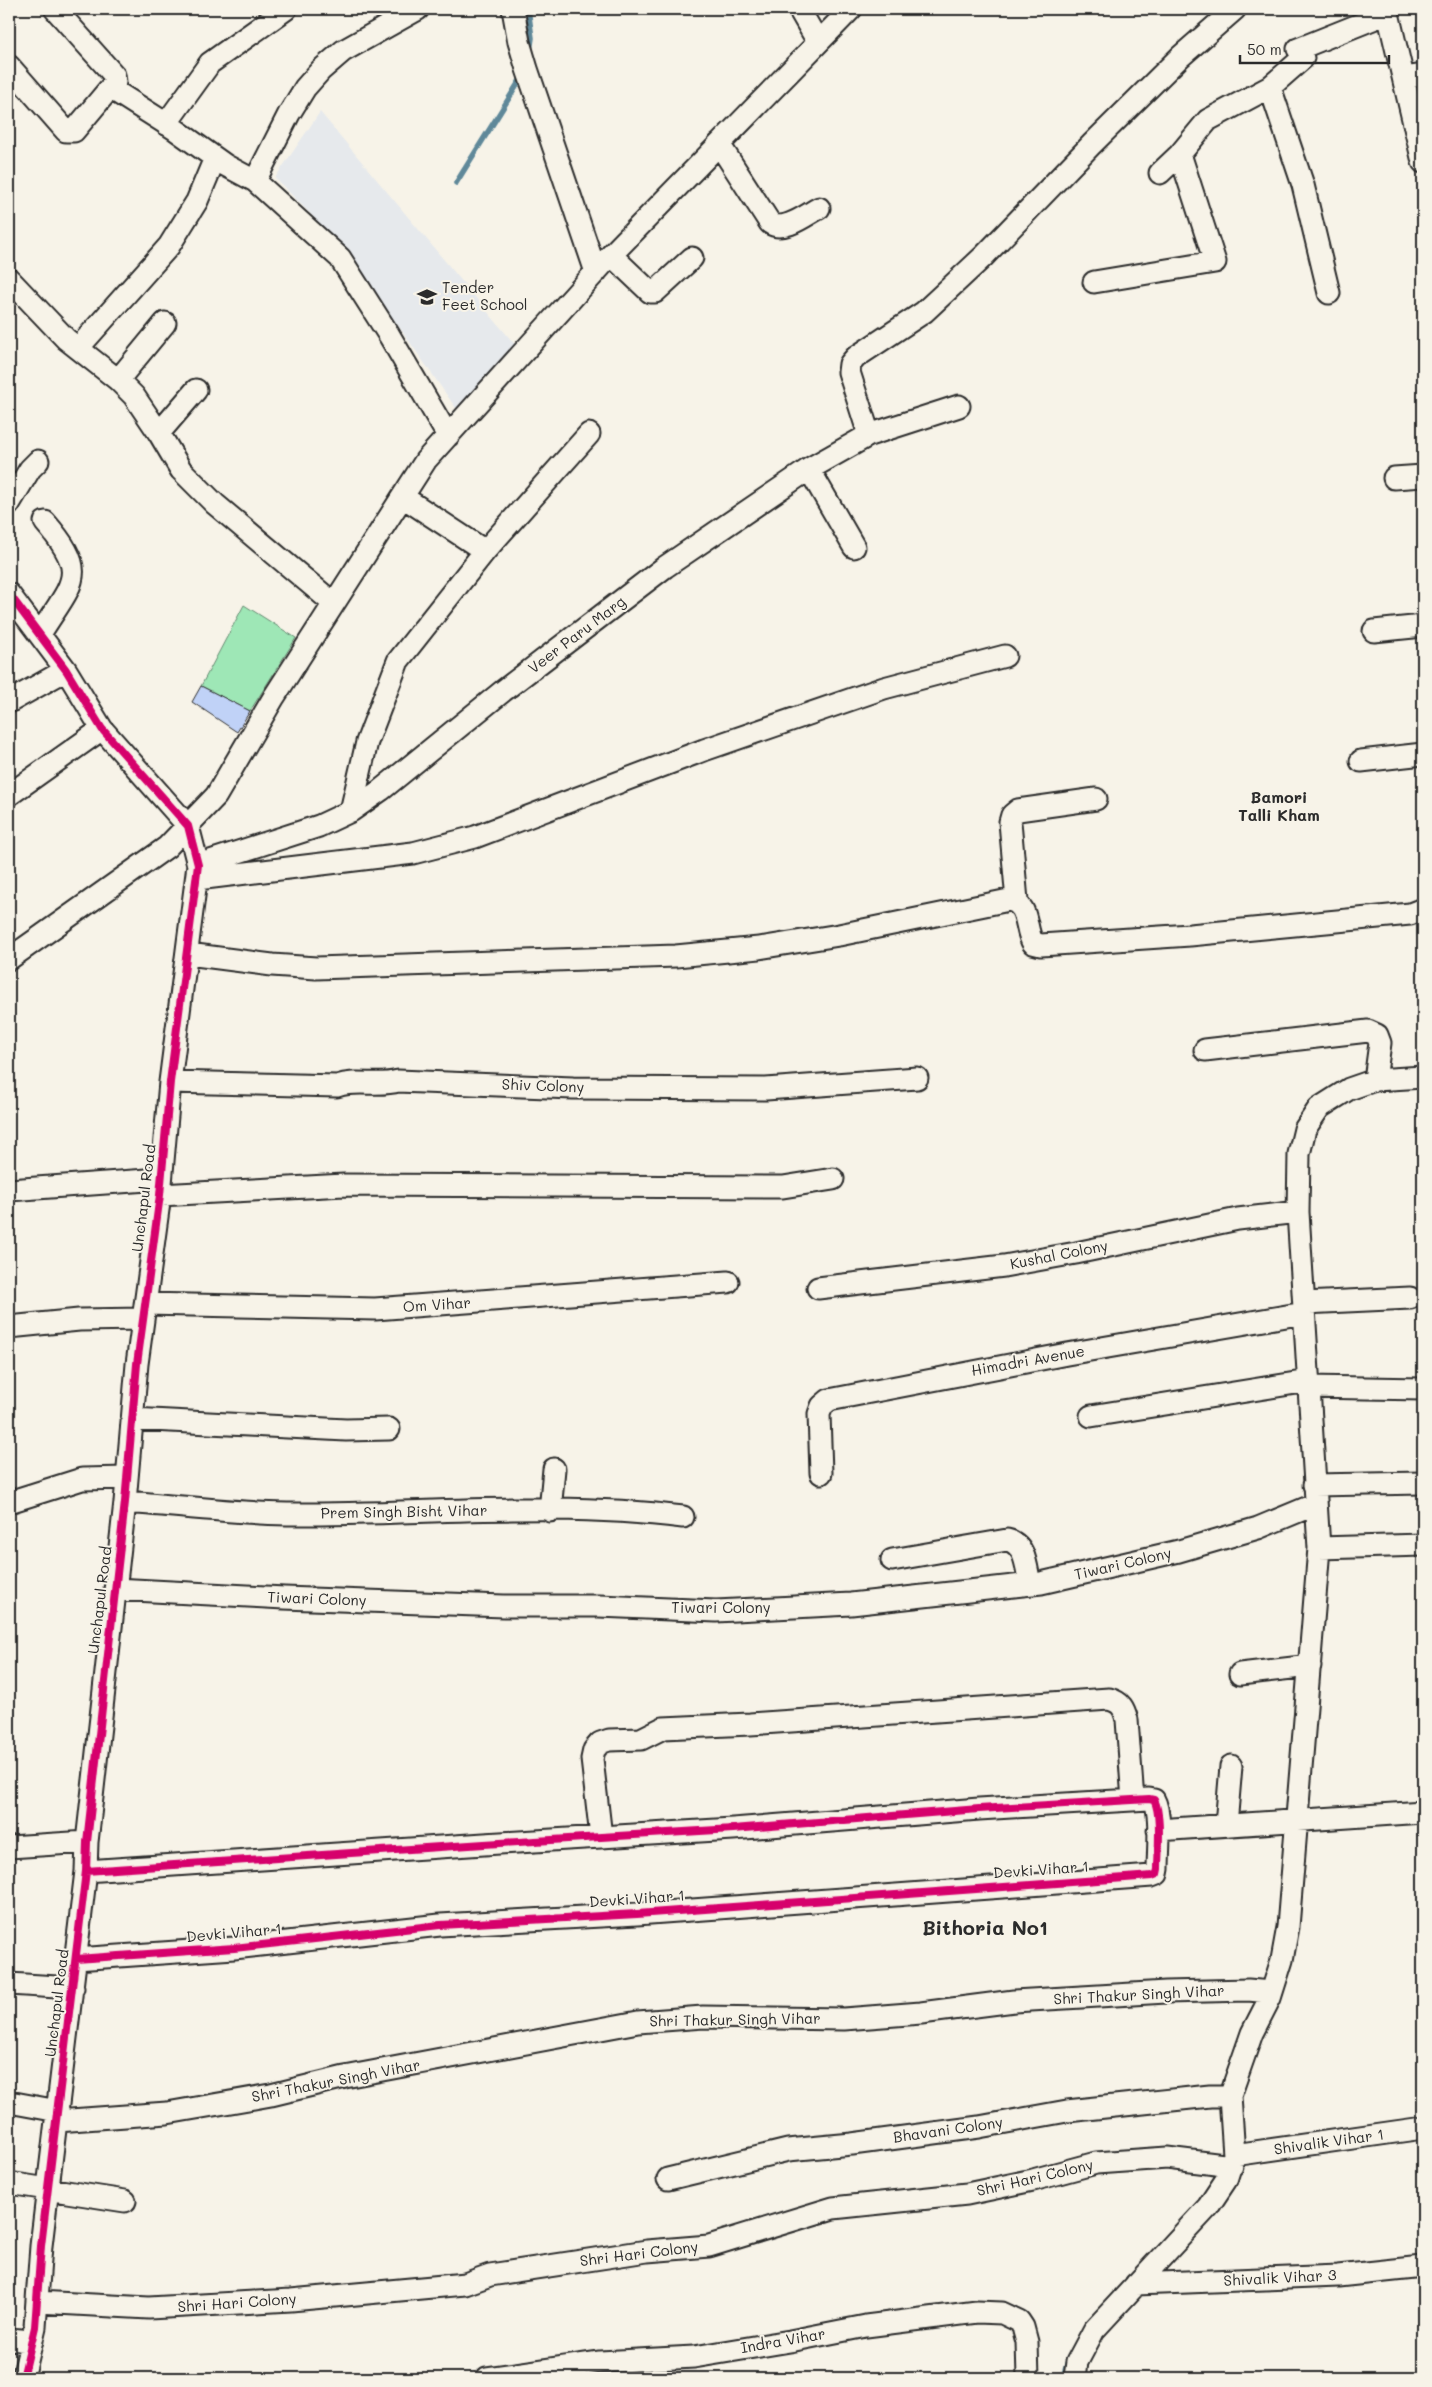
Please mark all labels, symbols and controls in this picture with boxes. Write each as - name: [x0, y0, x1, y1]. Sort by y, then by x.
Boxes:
- scale bar: [1240, 32, 1388, 64]
- text: 50 m: [1247, 39, 1282, 59]
- place label: Tender Feet School: [442, 277, 528, 314]
- school or university icon: Tender Feet School: [416, 286, 438, 308]
- street label: Veer Paru Marg: [524, 591, 629, 677]
- district label: Bamori Talli Kham: [1238, 786, 1320, 825]
- street label: Shiv Colony: [501, 1074, 585, 1096]
- street label: Unchapul Road: [126, 1143, 160, 1253]
- street label: Kushal Colony: [1008, 1235, 1110, 1273]
- street label: Om Vihar: [402, 1292, 472, 1316]
- street label: Himadri Avenue: [970, 1340, 1086, 1380]
- street label: Prem Singh Bisht Vihar: [320, 1500, 487, 1522]
- street label: Tiwari Colony: [1072, 1542, 1174, 1584]
- street label: Unchapul Road: [82, 1545, 116, 1655]
- street label: Tiwari Colony: [267, 1586, 367, 1610]
- street label: Tiwari Colony: [671, 1597, 771, 1617]
- street label: Devki Vihar 1: [992, 1856, 1089, 1882]
- street label: Devki Vihar 1: [588, 1885, 685, 1911]
- district label: Bithoria No1: [922, 1914, 1048, 1940]
- street label: Devki Vihar 1: [185, 1918, 283, 1946]
- street label: Unchapul Road: [39, 1948, 73, 2058]
- street label: Shri Thakur Singh Vihar: [1053, 1980, 1225, 2008]
- street label: Shri Thakur Singh Vihar: [649, 2008, 821, 2030]
- street label: Shri Thakur Singh Vihar: [250, 2054, 422, 2106]
- street label: Bhavani Colony: [892, 2111, 1004, 2147]
- street label: Shivalik Vihar 1: [1273, 2123, 1385, 2159]
- street label: Shri Hari Colony: [974, 2154, 1095, 2200]
- street label: Shri Hari Colony: [579, 2236, 699, 2270]
- street label: Shivalik Vihar 3: [1223, 2264, 1337, 2290]
- street label: Shri Hari Colony: [177, 2288, 297, 2316]
- street label: Indra Vihar: [739, 2323, 827, 2357]

